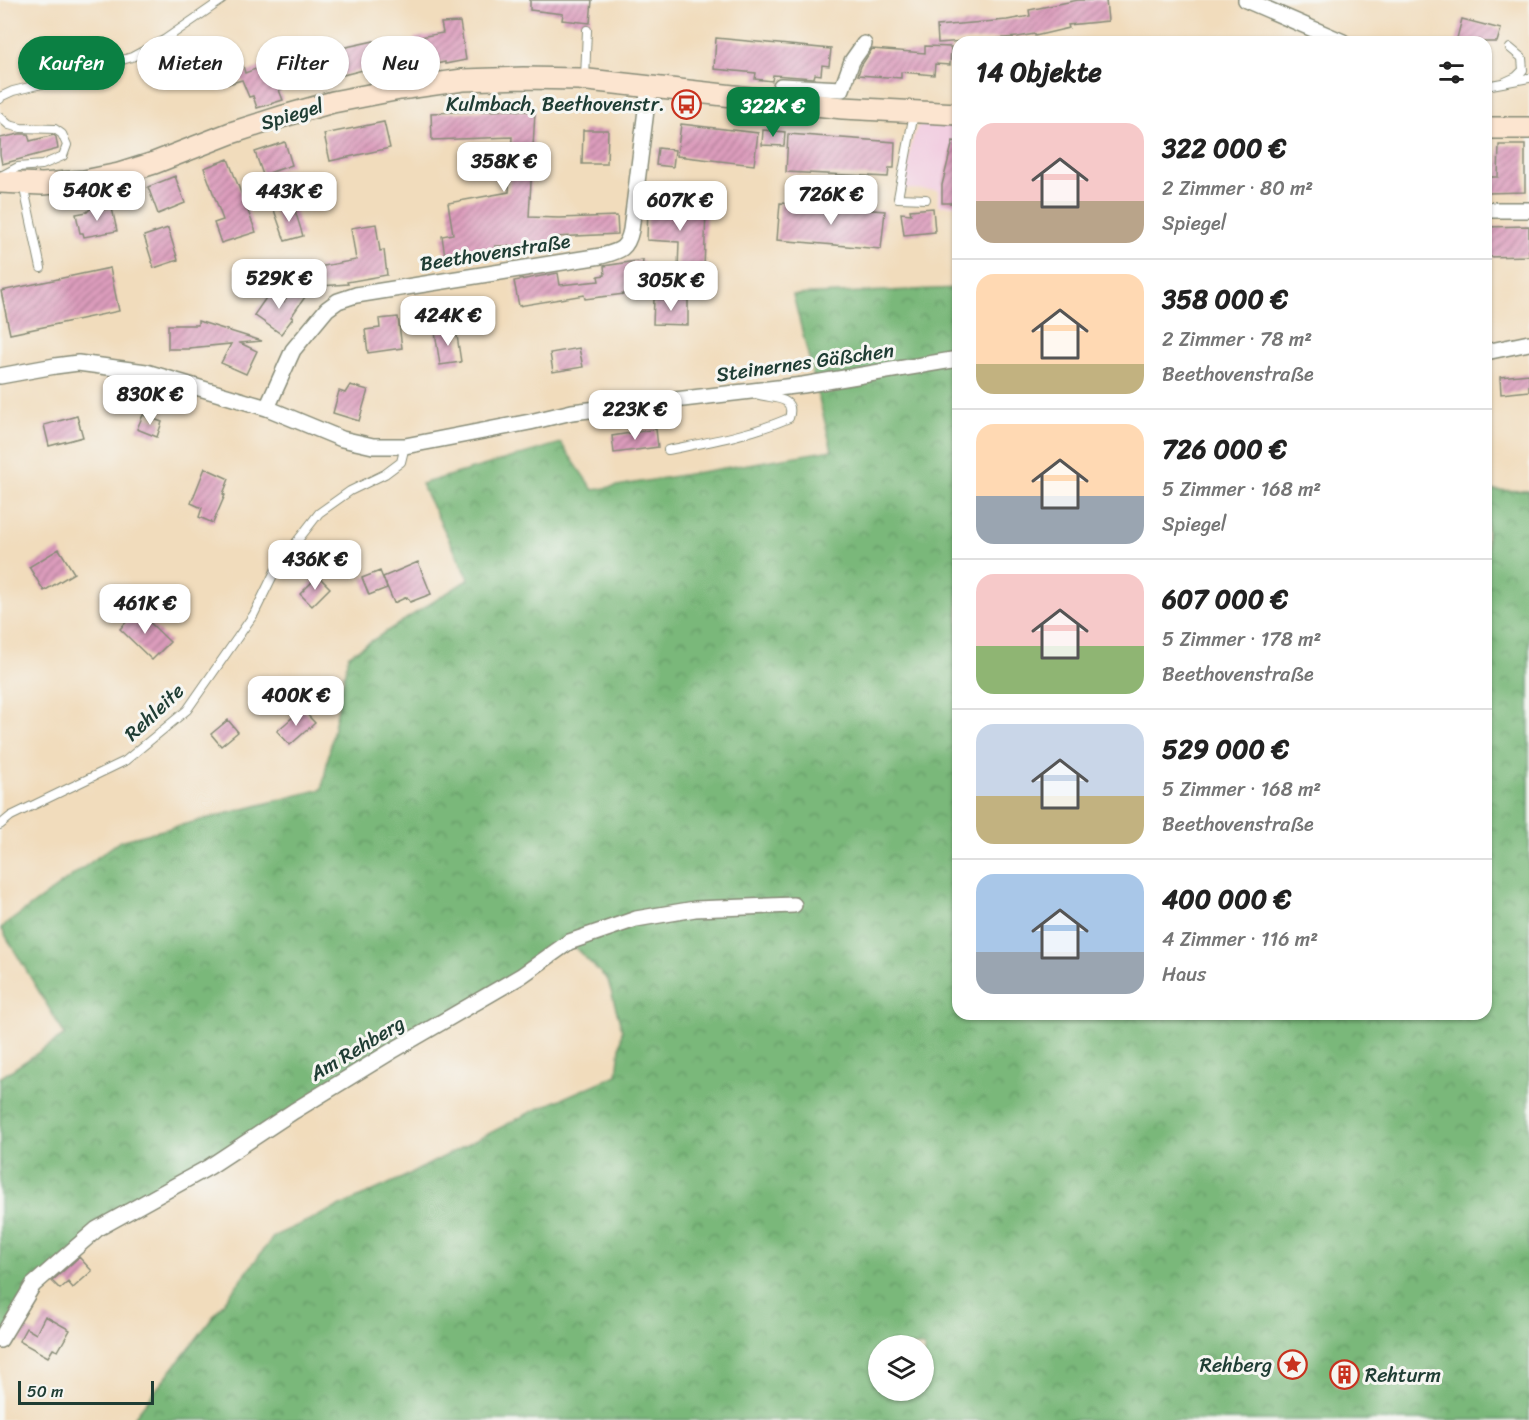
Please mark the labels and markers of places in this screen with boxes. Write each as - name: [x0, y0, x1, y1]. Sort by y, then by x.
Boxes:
- place label: Kulmbach, Beethovenstr.: [446, 87, 665, 122]
- pin: 322K €: [724, 87, 822, 138]
- bus stop icon: Kulmbach, Beethovenstr.: [670, 88, 702, 120]
- pin: 358K €: [455, 142, 553, 193]
- pin: 540K €: [48, 171, 146, 222]
- pin: 443K €: [240, 172, 338, 223]
- pin: 726K €: [782, 175, 880, 226]
- pin: 607K €: [631, 181, 729, 232]
- pin: 529K €: [230, 259, 328, 310]
- pin: 305K €: [622, 261, 720, 312]
- pin: 424K €: [399, 296, 497, 347]
- pin: 830K €: [101, 375, 199, 426]
- pin: 223K €: [586, 390, 684, 441]
- pin: 436K €: [266, 540, 364, 591]
- pin: 461K €: [96, 584, 194, 635]
- pin: 400K €: [247, 676, 345, 727]
- place label: Rehberg: [1200, 1348, 1272, 1383]
- place icon: Rehberg: [1277, 1349, 1309, 1381]
- place label: Rehturm: [1365, 1358, 1441, 1393]
- building icon: Rehturm: [1328, 1359, 1360, 1391]

